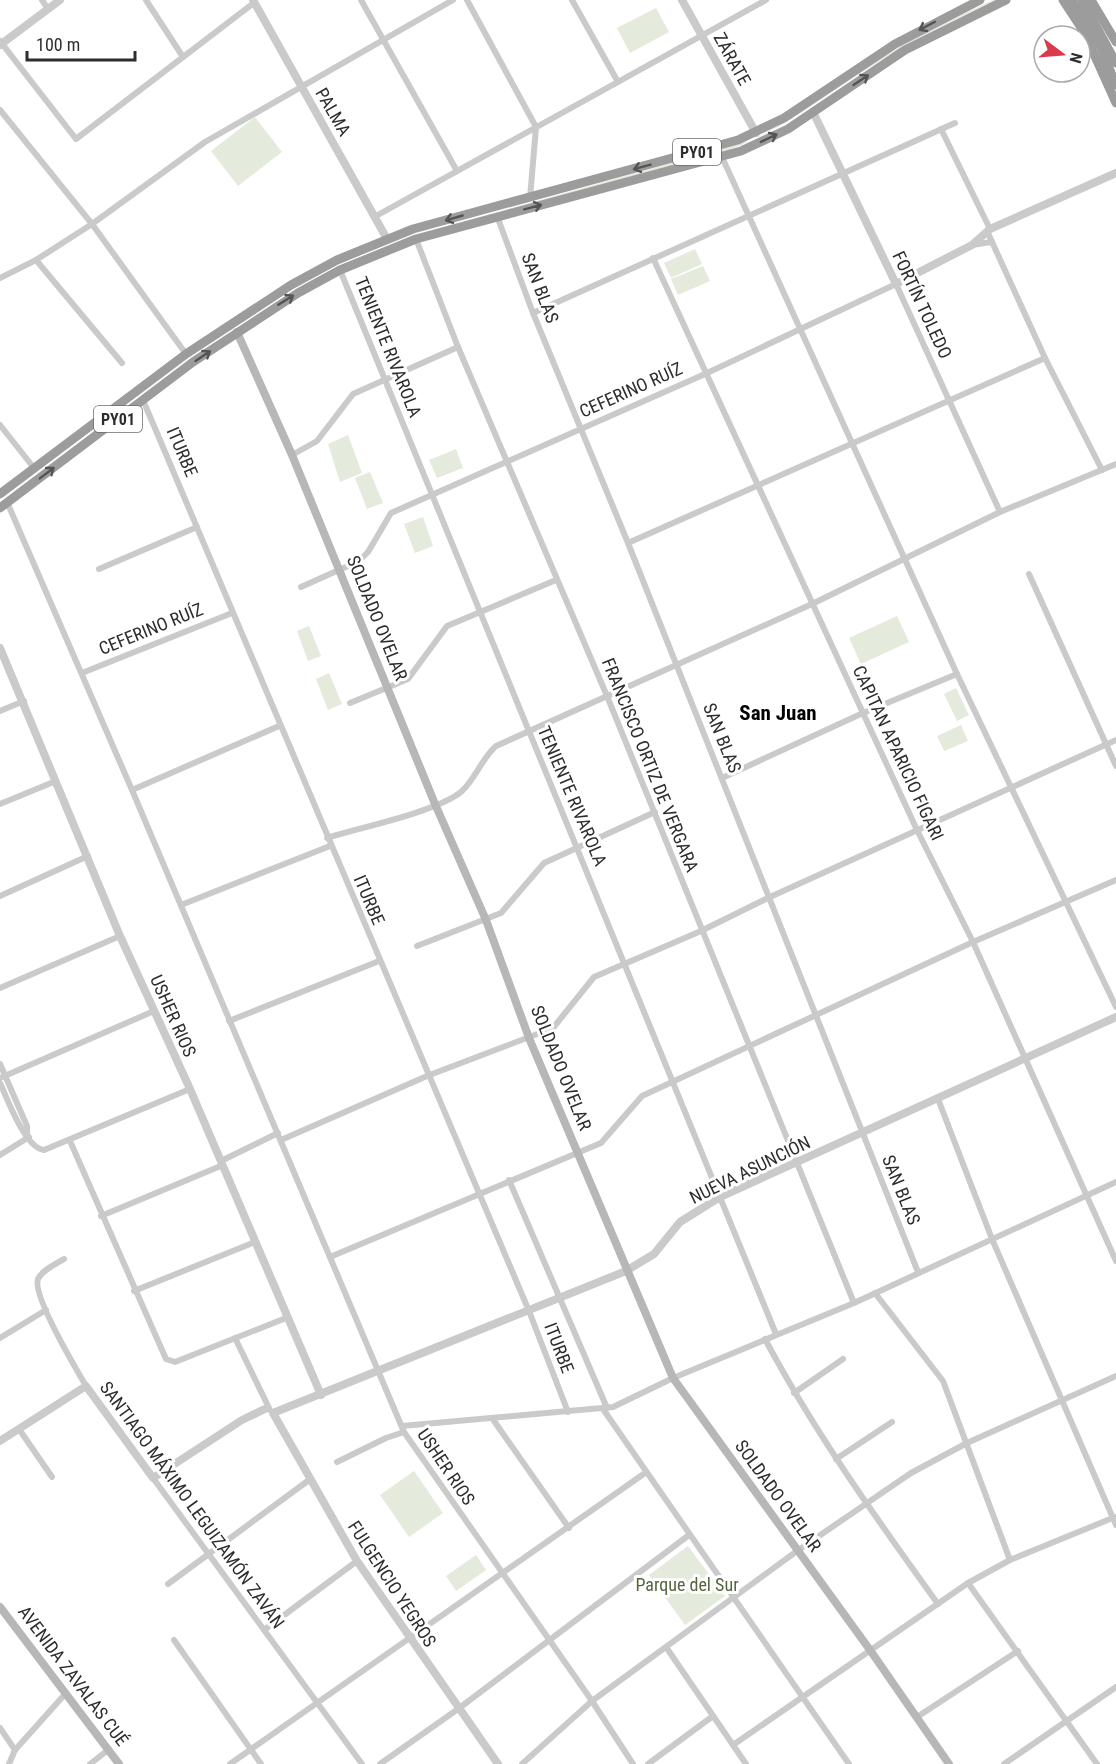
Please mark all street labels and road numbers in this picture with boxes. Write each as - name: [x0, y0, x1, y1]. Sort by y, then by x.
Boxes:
- street label: ZÁRATE: [709, 29, 755, 89]
- street label: PALMA: [311, 84, 356, 140]
- road number: PY01: [673, 139, 721, 165]
- street label: FORTÍN TOLEDO: [888, 248, 956, 362]
- street label: SAN BLAS: [518, 250, 563, 326]
- street label: TENIENTE RIVAROLA: [351, 274, 426, 421]
- street label: CEFERINO RUÍZ: [576, 357, 686, 422]
- road number: PY01: [94, 406, 142, 432]
- street label: ITURBE: [163, 424, 202, 480]
- street label: SOLDADO OVELAR: [343, 552, 412, 684]
- street label: CEFERINO RUÍZ: [96, 598, 206, 659]
- street label: FRANCISCO ORTIZ DE VERGARA: [598, 655, 703, 875]
- street label: CAPITAN APARICIO FIGARI: [849, 662, 948, 844]
- street label: SAN BLAS: [699, 700, 746, 776]
- street label: TENIENTE RIVAROLA: [534, 723, 612, 869]
- street label: ITURBE: [350, 872, 389, 928]
- street label: USHER RIOS: [146, 972, 201, 1060]
- street label: SOLDADO OVELAR: [527, 1002, 596, 1134]
- street label: NUEVA ASUNCIÓN: [686, 1131, 814, 1208]
- street label: SAN BLAS: [878, 1152, 925, 1228]
- street label: ITURBE: [540, 1320, 579, 1376]
- street label: SANTIAGO MÁXIMO LEGUIZAMÓN ZAVÁN: [96, 1377, 289, 1632]
- street label: USHER RIOS: [413, 1425, 480, 1509]
- street label: SOLDADO OVELAR: [731, 1436, 826, 1556]
- street label: FULGENCIO YEGROS: [344, 1517, 441, 1651]
- street label: AVENIDA ZAVALAS CUÉ: [14, 1602, 133, 1750]

